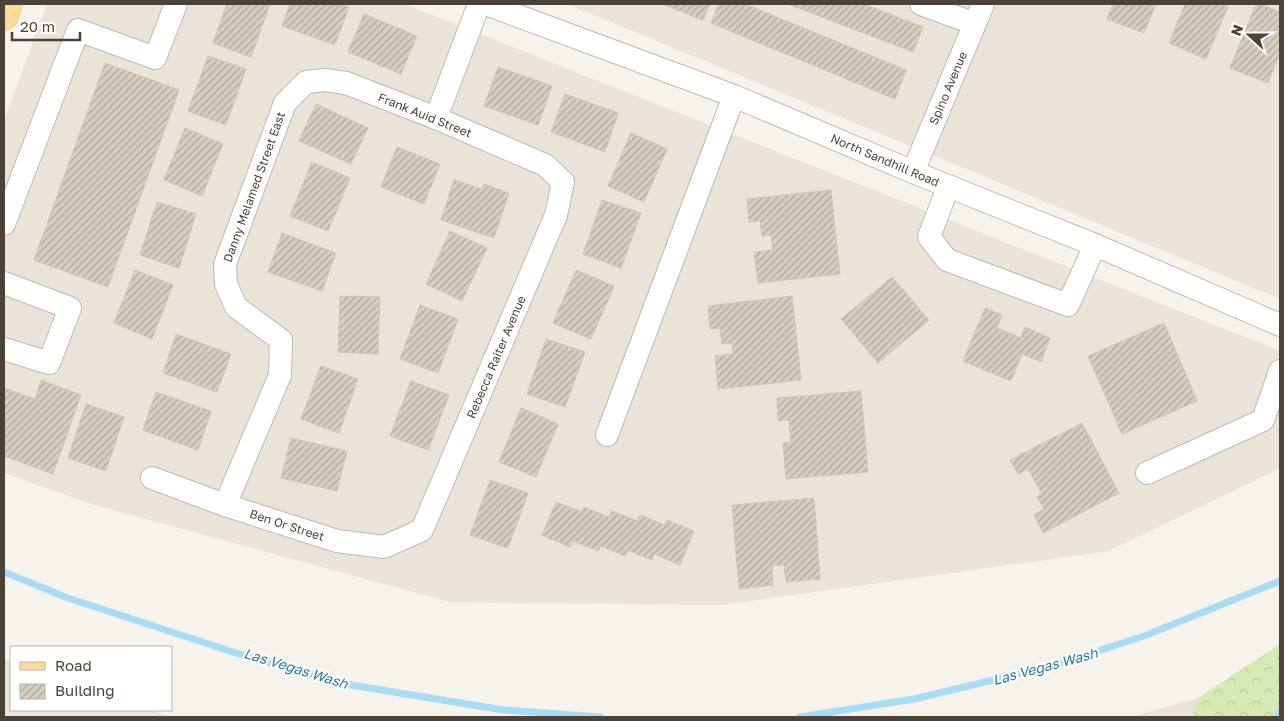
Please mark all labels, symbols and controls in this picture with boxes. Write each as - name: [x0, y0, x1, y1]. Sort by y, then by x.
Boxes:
- scale bar: [12, 10, 80, 42]
- north arrow: [1224, 10, 1274, 60]
- text: 20 m: [20, 17, 55, 35]
- text: N: [1227, 22, 1246, 38]
- street label: Spino Avenue: [926, 49, 970, 127]
- street label: Frank Auid Street: [376, 89, 474, 141]
- street label: Danny Melamed Street East: [220, 110, 288, 264]
- street label: North Sandhill Road: [829, 130, 941, 190]
- street label: Rebecca Raiter Avenue: [463, 293, 529, 421]
- street label: Ben Or Street: [248, 506, 326, 544]
- water label: Las Vegas Wash: [991, 643, 1101, 688]
- water label: Las Vegas Wash: [242, 644, 351, 692]
- legend: [10, 646, 172, 711]
- text: Road: [55, 656, 92, 674]
- text: Building: [55, 681, 115, 699]

